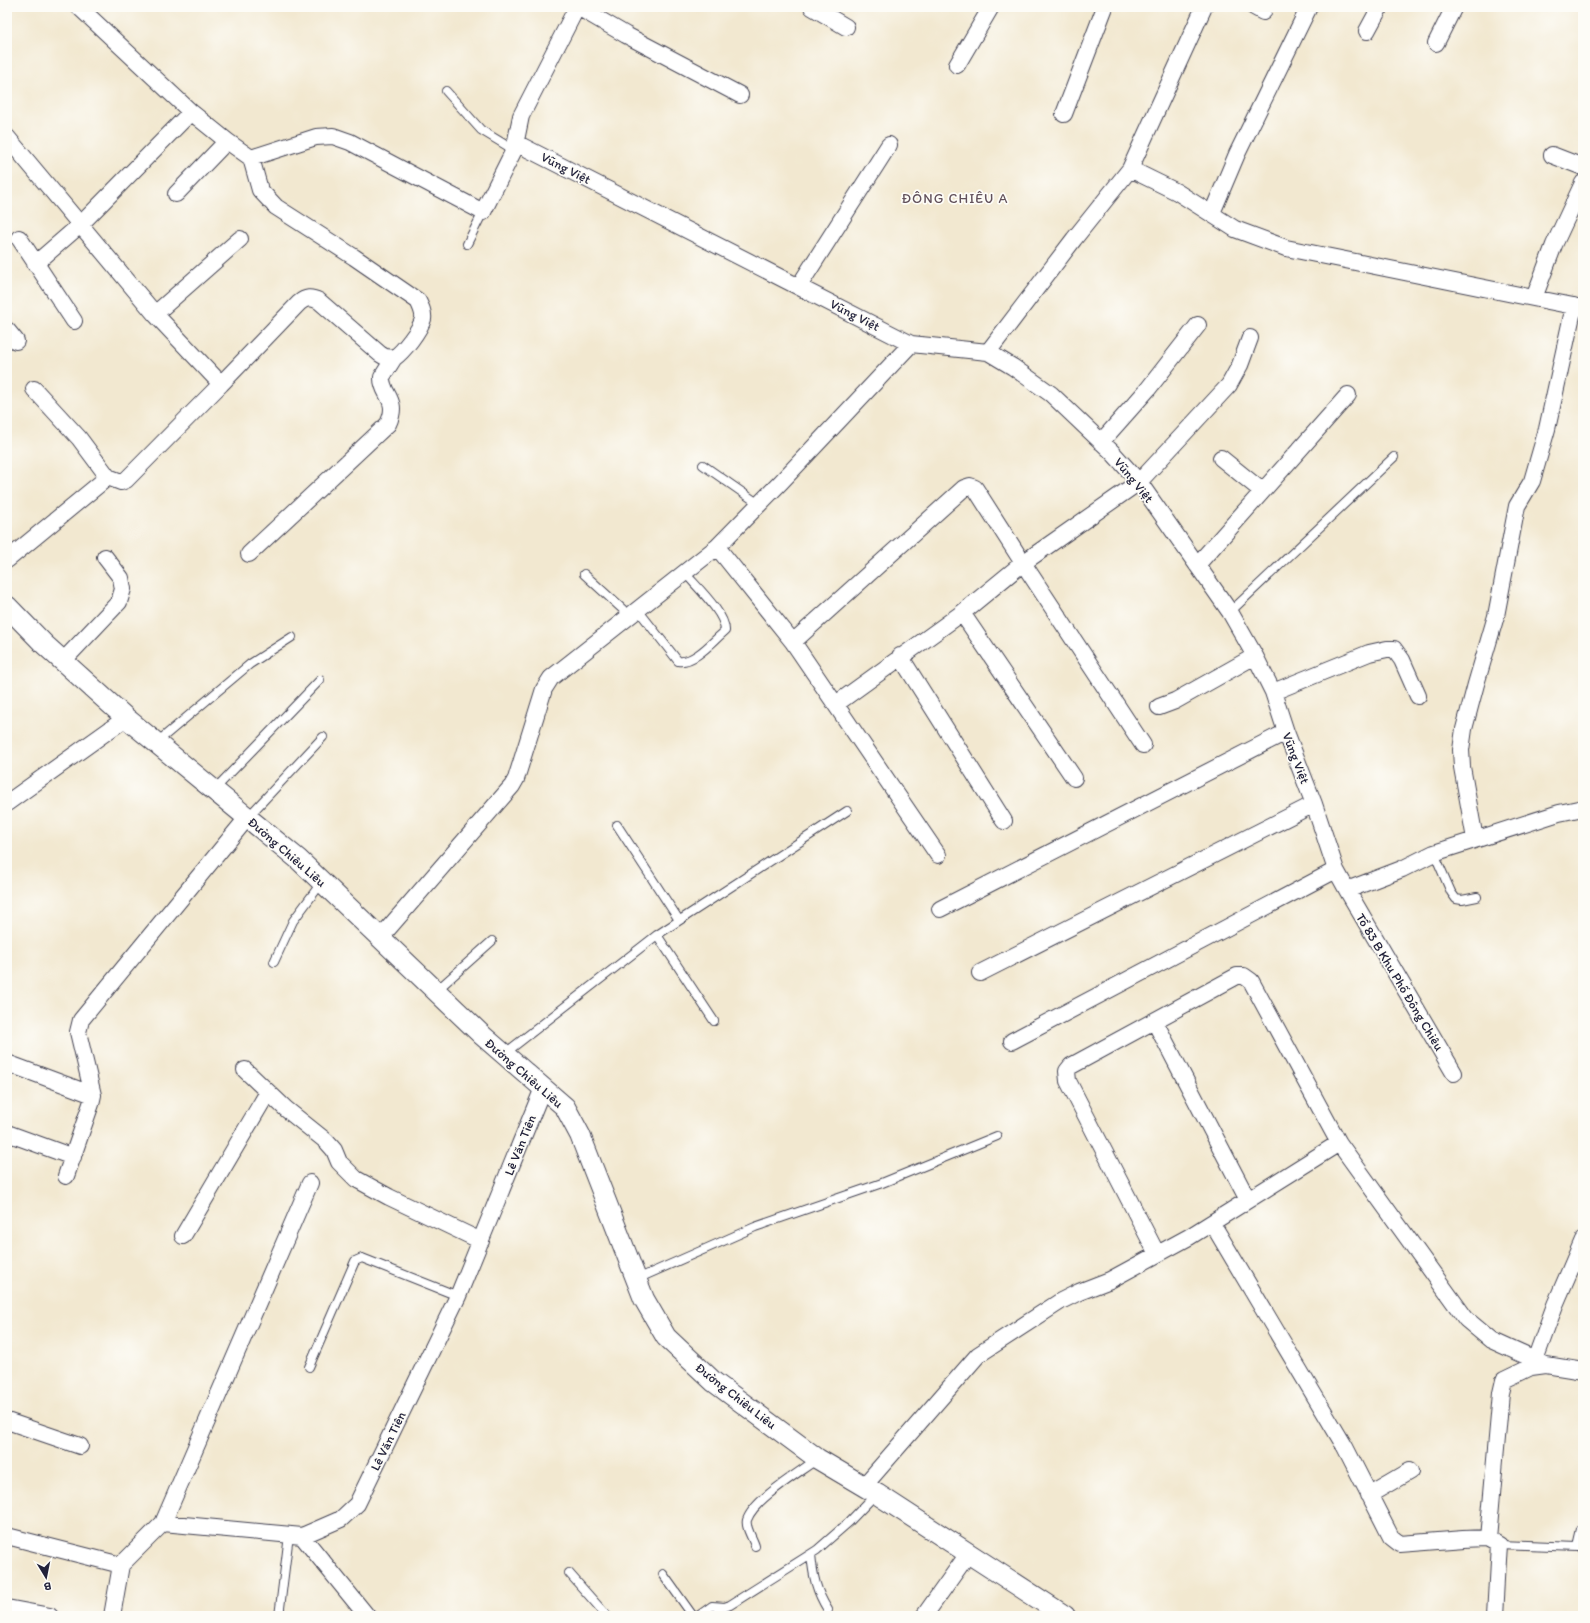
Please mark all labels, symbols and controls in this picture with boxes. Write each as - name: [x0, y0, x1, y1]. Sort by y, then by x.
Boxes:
- street label: Vũng Việt: [539, 149, 593, 187]
- district label: ĐÔNG CHIÊU A: [902, 190, 1008, 207]
- street label: Vũng Việt: [828, 296, 882, 334]
- street label: Vũng Việt: [1111, 454, 1157, 506]
- street label: Vũng Việt: [1279, 730, 1313, 786]
- street label: Đường Chiêu Liêu: [245, 814, 329, 890]
- street label: Tổ 83 B Khu Phố Đông Chiêu: [1353, 911, 1447, 1053]
- street label: Đường Chiêu Liêu: [482, 1035, 566, 1111]
- street label: Lê Văn Tiên: [501, 1112, 539, 1178]
- street label: Đường Chiêu Liêu: [693, 1360, 779, 1432]
- street label: Lê Văn Tiên: [367, 1409, 409, 1473]
- north arrow: [26, 1557, 66, 1597]
- text: B: [43, 1579, 52, 1593]

